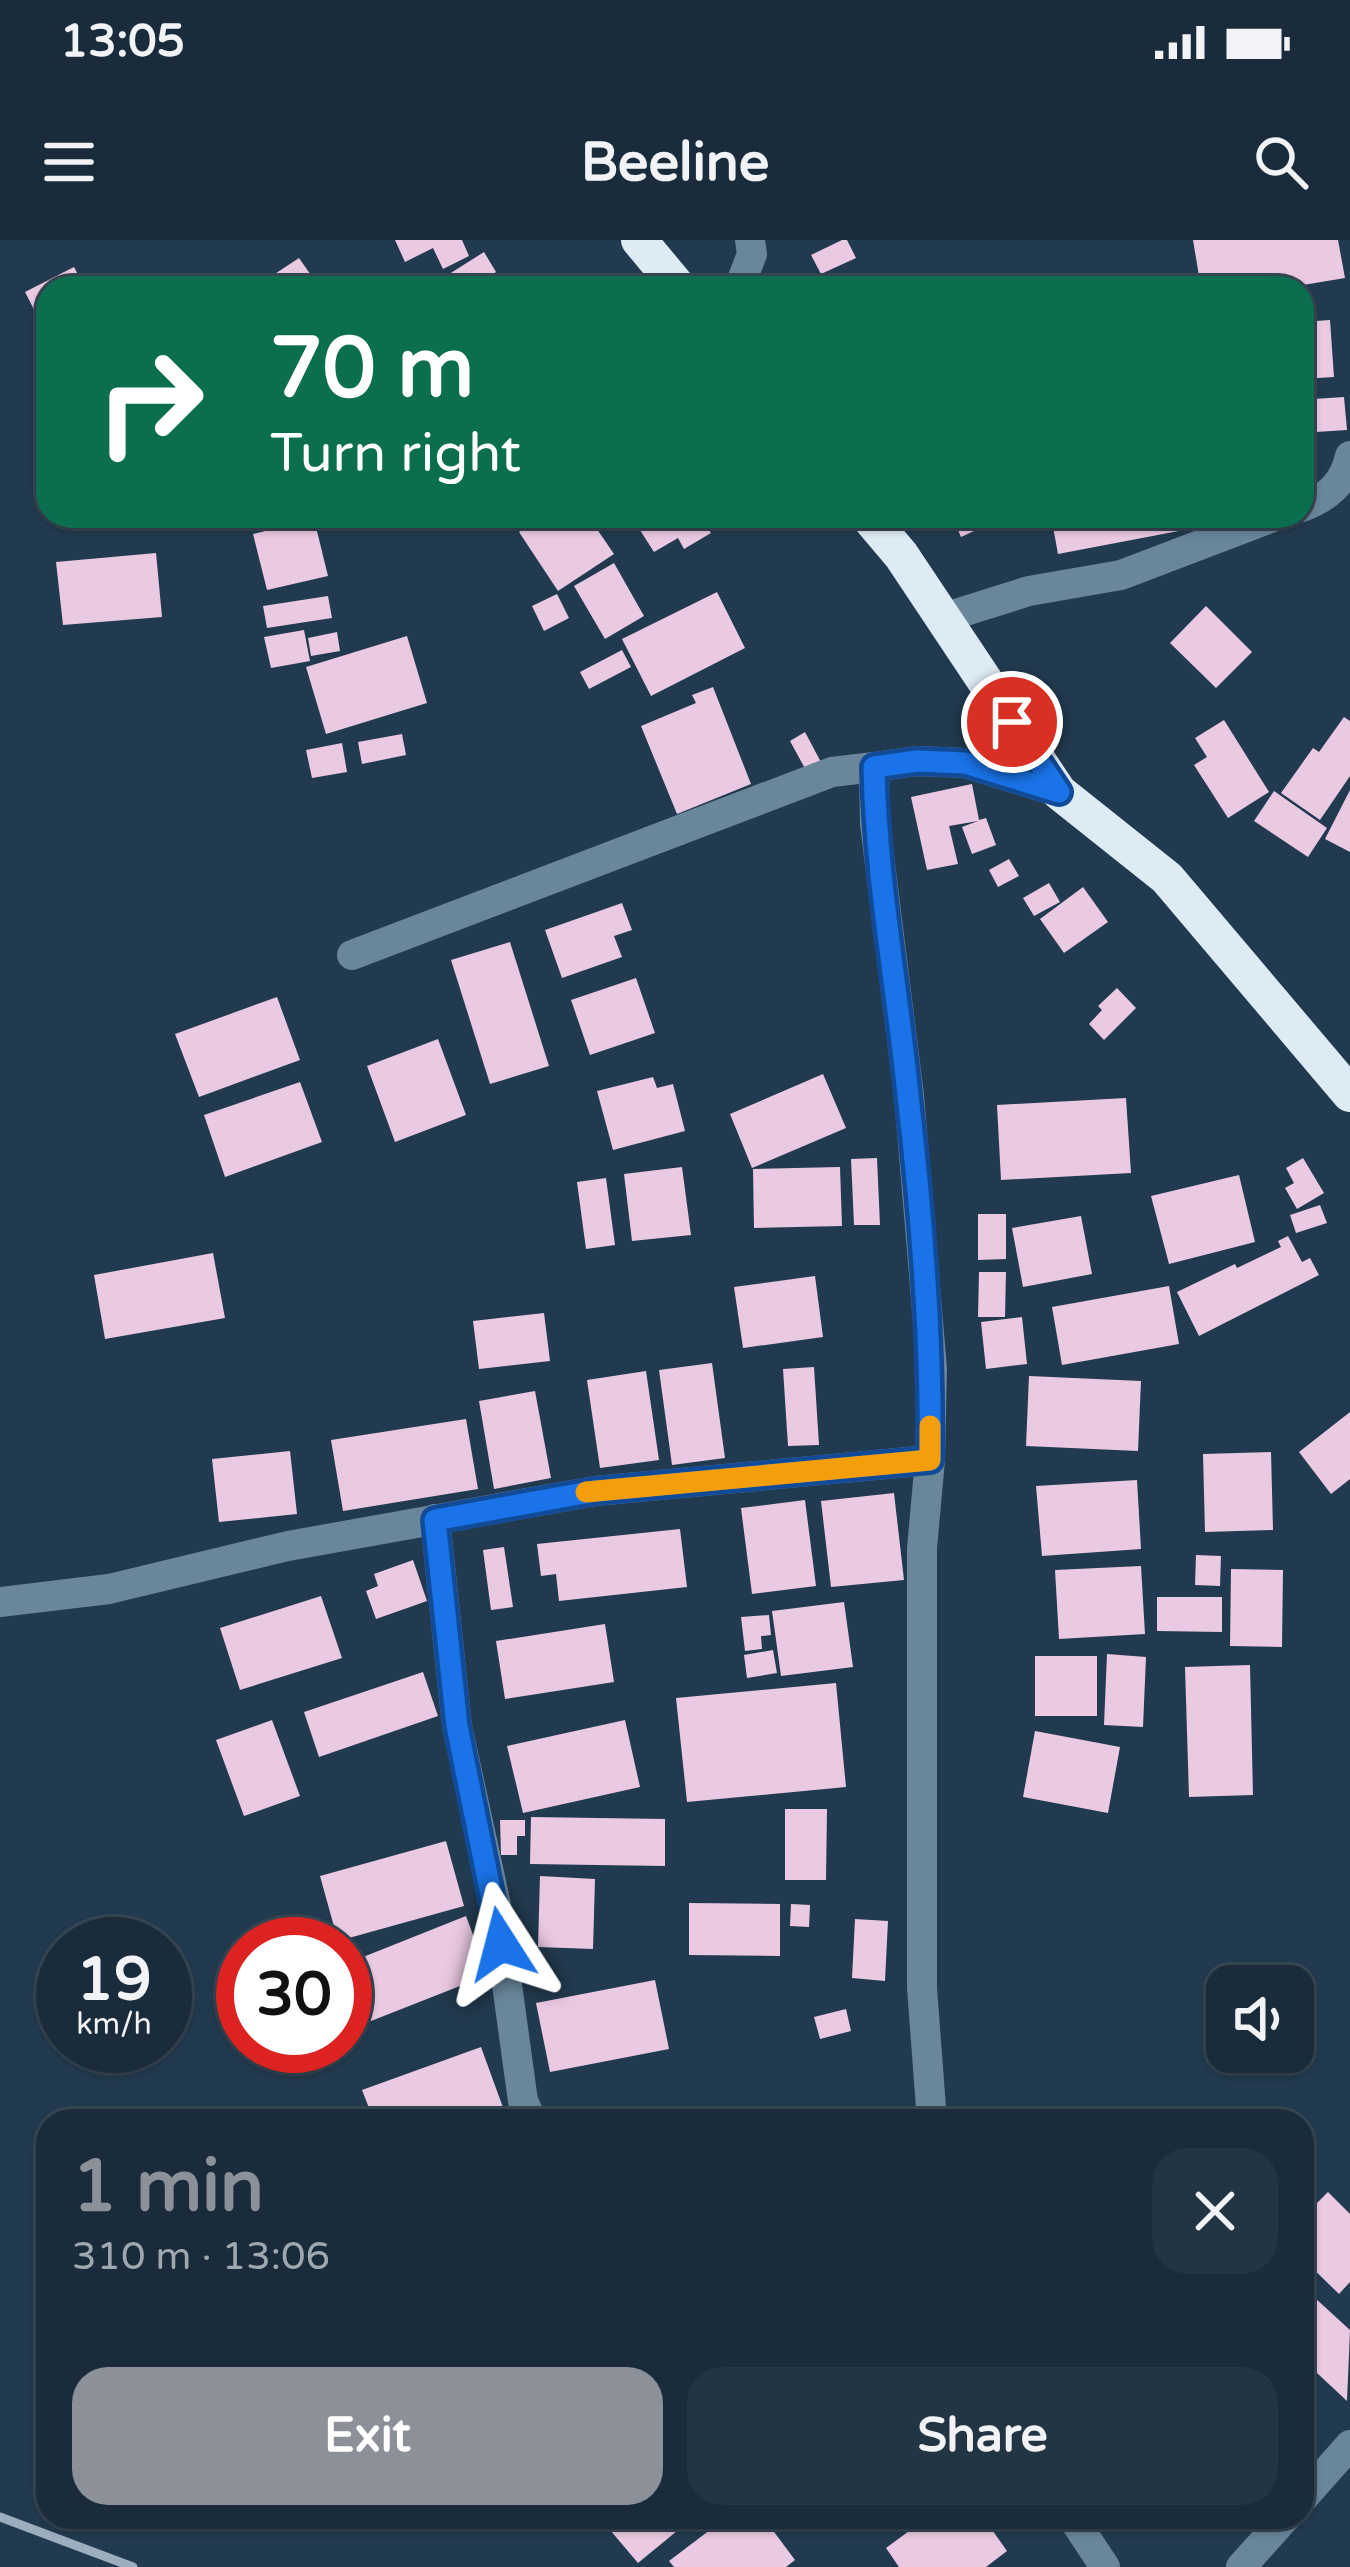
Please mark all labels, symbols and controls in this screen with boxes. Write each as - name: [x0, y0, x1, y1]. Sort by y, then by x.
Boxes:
- text: 13:05: [60, 15, 185, 69]
- icon: menu: [36, 129, 102, 195]
- icon: search: [1248, 129, 1314, 195]
- text: Beeline: [581, 130, 769, 195]
- text: 70 m: [270, 319, 474, 420]
- icon: right: [72, 324, 228, 480]
- text: Turn right: [270, 421, 521, 486]
- pin: [961, 671, 1063, 773]
- icon: arrive: [979, 689, 1045, 755]
- position arrow: [438, 1881, 564, 2007]
- speed limit sign: 30: [216, 1917, 372, 2073]
- text: 19: [76, 1944, 152, 2016]
- map controls: [1206, 1965, 1314, 2073]
- button: sound: [1206, 1965, 1314, 2073]
- text: km/h: [76, 2006, 152, 2043]
- text: 1 min: [72, 2144, 264, 2231]
- button: close: [1152, 2148, 1278, 2274]
- text: 310 m · 13:06: [72, 2233, 330, 2280]
- button: Exit: [72, 2367, 663, 2505]
- button: Share: [687, 2367, 1278, 2505]

